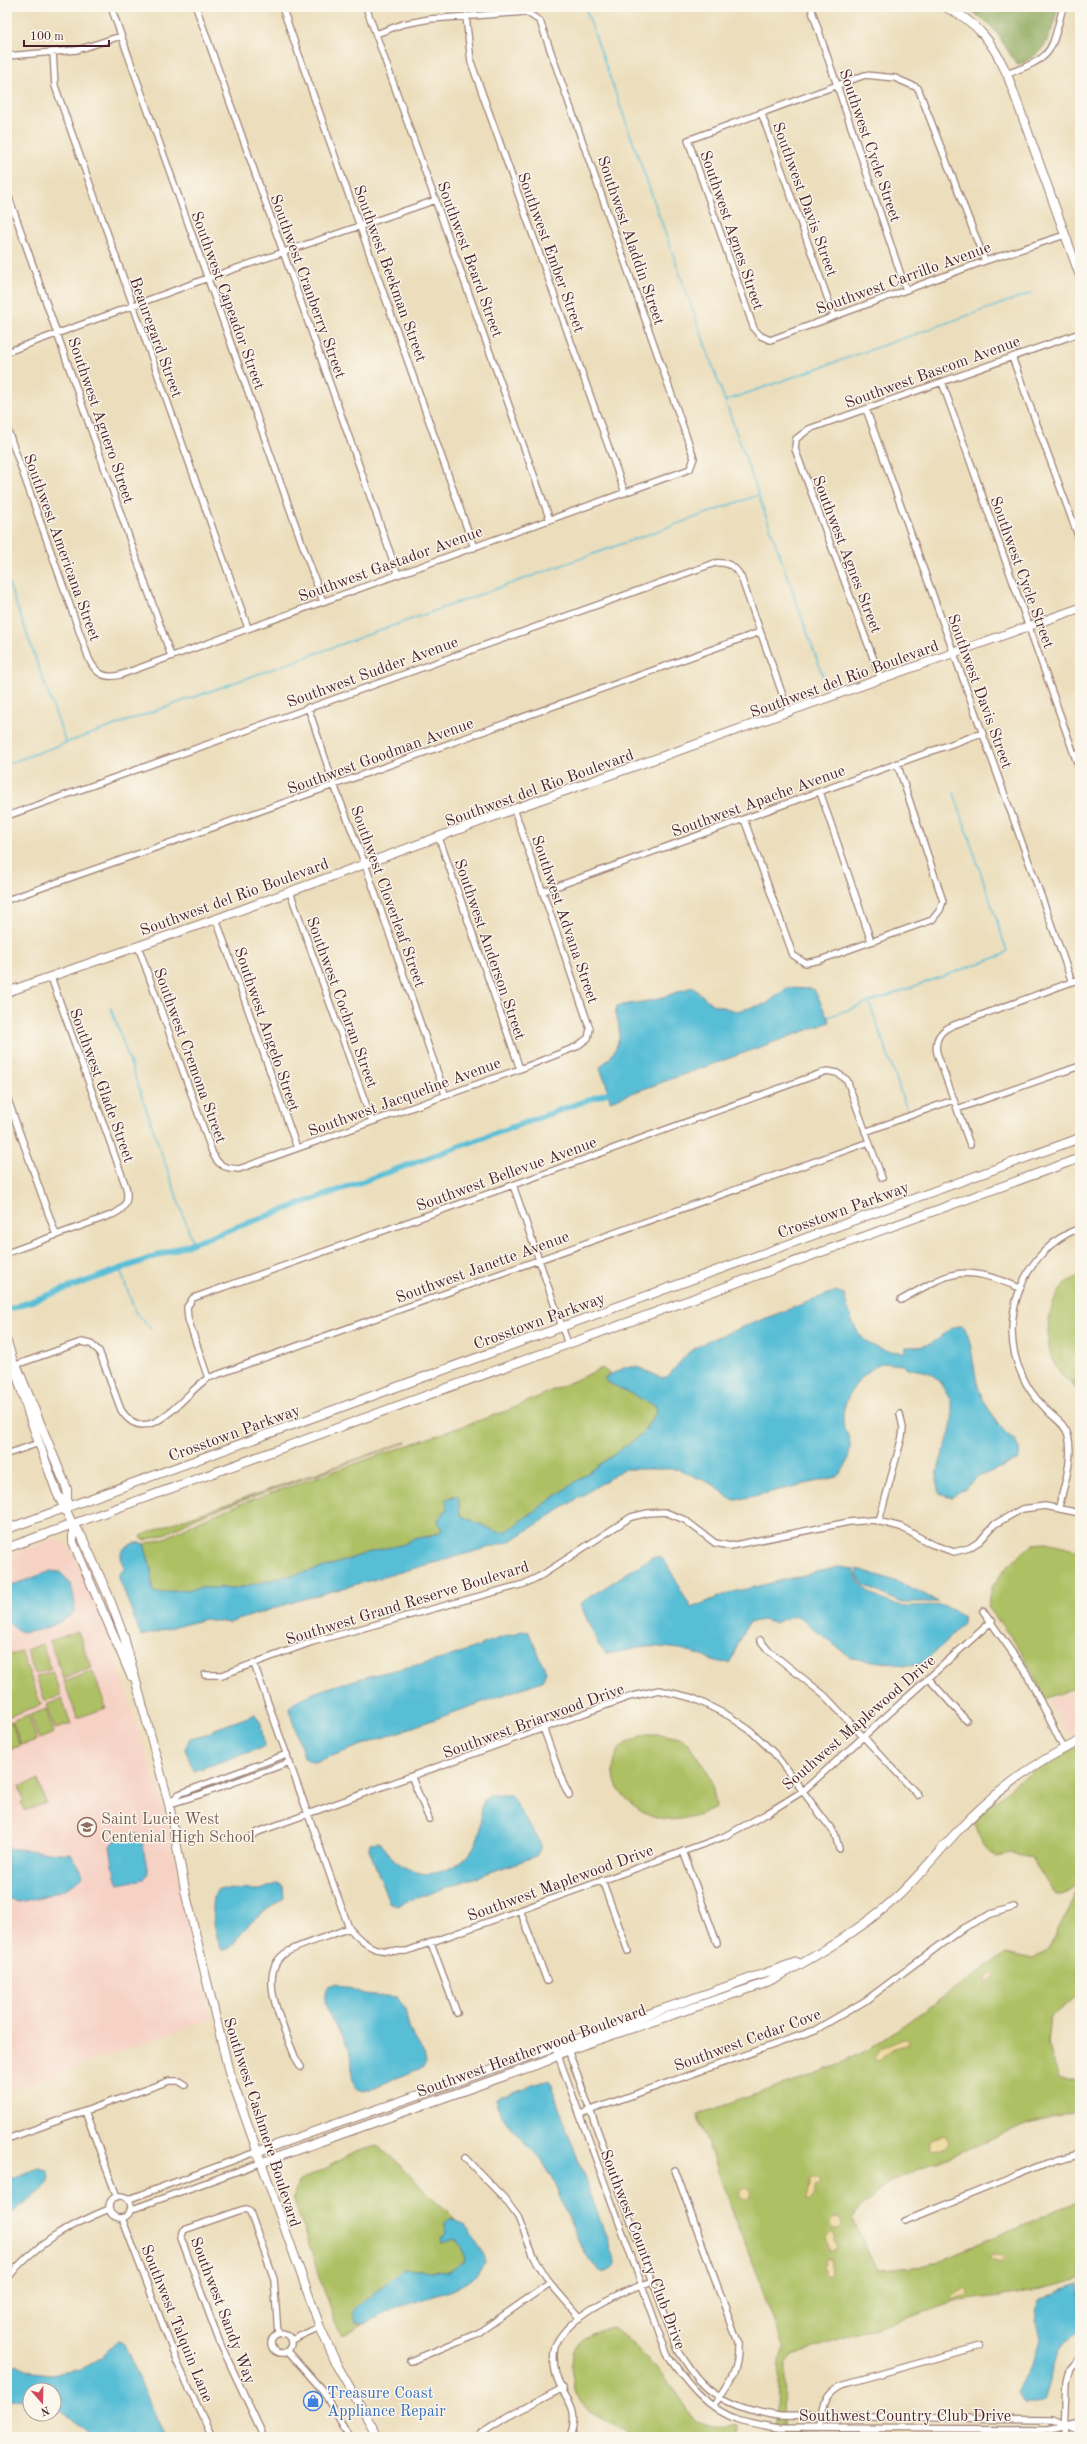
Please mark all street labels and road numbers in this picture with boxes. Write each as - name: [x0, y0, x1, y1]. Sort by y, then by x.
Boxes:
- street label: Southwest Cycle Street: [835, 67, 903, 225]
- street label: Southwest Davis Street: [769, 120, 840, 279]
- street label: Southwest Agnes Street: [696, 149, 766, 313]
- street label: Southwest Aladdin Street: [594, 154, 667, 328]
- street label: Southwest Ember Street: [514, 170, 587, 335]
- street label: Southwest Beard Street: [433, 179, 505, 340]
- street label: Southwest Beekman Street: [350, 183, 429, 365]
- street label: Southwest Cranberry Street: [266, 193, 348, 381]
- street label: Southwest Capeador Street: [187, 209, 267, 392]
- street label: Southwest Carrillo Avenue: [814, 240, 993, 318]
- street label: Beauregard Street: [126, 275, 185, 401]
- street label: Southwest Bascom Avenue: [843, 334, 1023, 412]
- street label: Southwest Aguero Street: [64, 335, 136, 506]
- street label: Southwest Americana Street: [20, 452, 103, 644]
- street label: Southwest Agnes Street: [809, 474, 884, 636]
- street label: Southwest Cycle Street: [986, 494, 1056, 651]
- street label: Southwest Gastador Avenue: [296, 524, 485, 606]
- street label: Southwest Davis Street: [944, 612, 1015, 771]
- street label: Southwest Sudder Avenue: [285, 634, 461, 711]
- street label: Southwest del Rio Boulevard: [748, 638, 941, 722]
- street label: Southwest Goodman Avenue: [285, 716, 476, 798]
- street label: Southwest del Rio Boulevard: [443, 747, 636, 831]
- street label: Southwest Apache Avenue: [670, 763, 848, 841]
- street label: Southwest Cloverleaf Street: [347, 804, 428, 990]
- street label: Southwest Advana Street: [528, 834, 601, 1006]
- street label: Southwest del Rio Boulevard: [138, 856, 331, 940]
- street label: Southwest Anderson Street: [451, 857, 528, 1043]
- street label: Southwest Cochran Street: [303, 915, 380, 1091]
- street label: Southwest Angelo Street: [230, 945, 302, 1114]
- street label: Southwest Cremona Street: [150, 966, 228, 1146]
- street label: Southwest Glade Street: [66, 1006, 137, 1165]
- street label: Southwest Jacqueline Avenue: [306, 1055, 503, 1140]
- street label: Southwest Bellevue Avenue: [414, 1135, 599, 1215]
- street label: Crosstown Parkway: [776, 1179, 912, 1242]
- street label: Southwest Janette Avenue: [394, 1229, 571, 1307]
- street label: Crosstown Parkway: [472, 1290, 608, 1353]
- street label: Crosstown Parkway: [167, 1402, 303, 1465]
- street label: Southwest Grand Reserve Boulevard: [284, 1559, 531, 1649]
- street label: Southwest Maplewood Drive: [780, 1653, 939, 1794]
- street label: Southwest Briarwood Drive: [441, 1682, 627, 1762]
- street label: Southwest Maplewood Drive: [465, 1843, 656, 1925]
- street label: Southwest Heatherwood Boulevard: [415, 2003, 649, 2101]
- street label: Southwest Cedar Cove: [672, 2007, 823, 2075]
- street label: Southwest Cashmere Boulevard: [220, 2016, 303, 2229]
- street label: Southwest Country Club Drive: [597, 2148, 688, 2352]
- street label: Southwest Sandy Way: [187, 2235, 258, 2387]
- street label: Southwest Talquin Lane: [137, 2243, 215, 2405]
- street label: Southwest Country Club Drive: [799, 2409, 1011, 2425]

